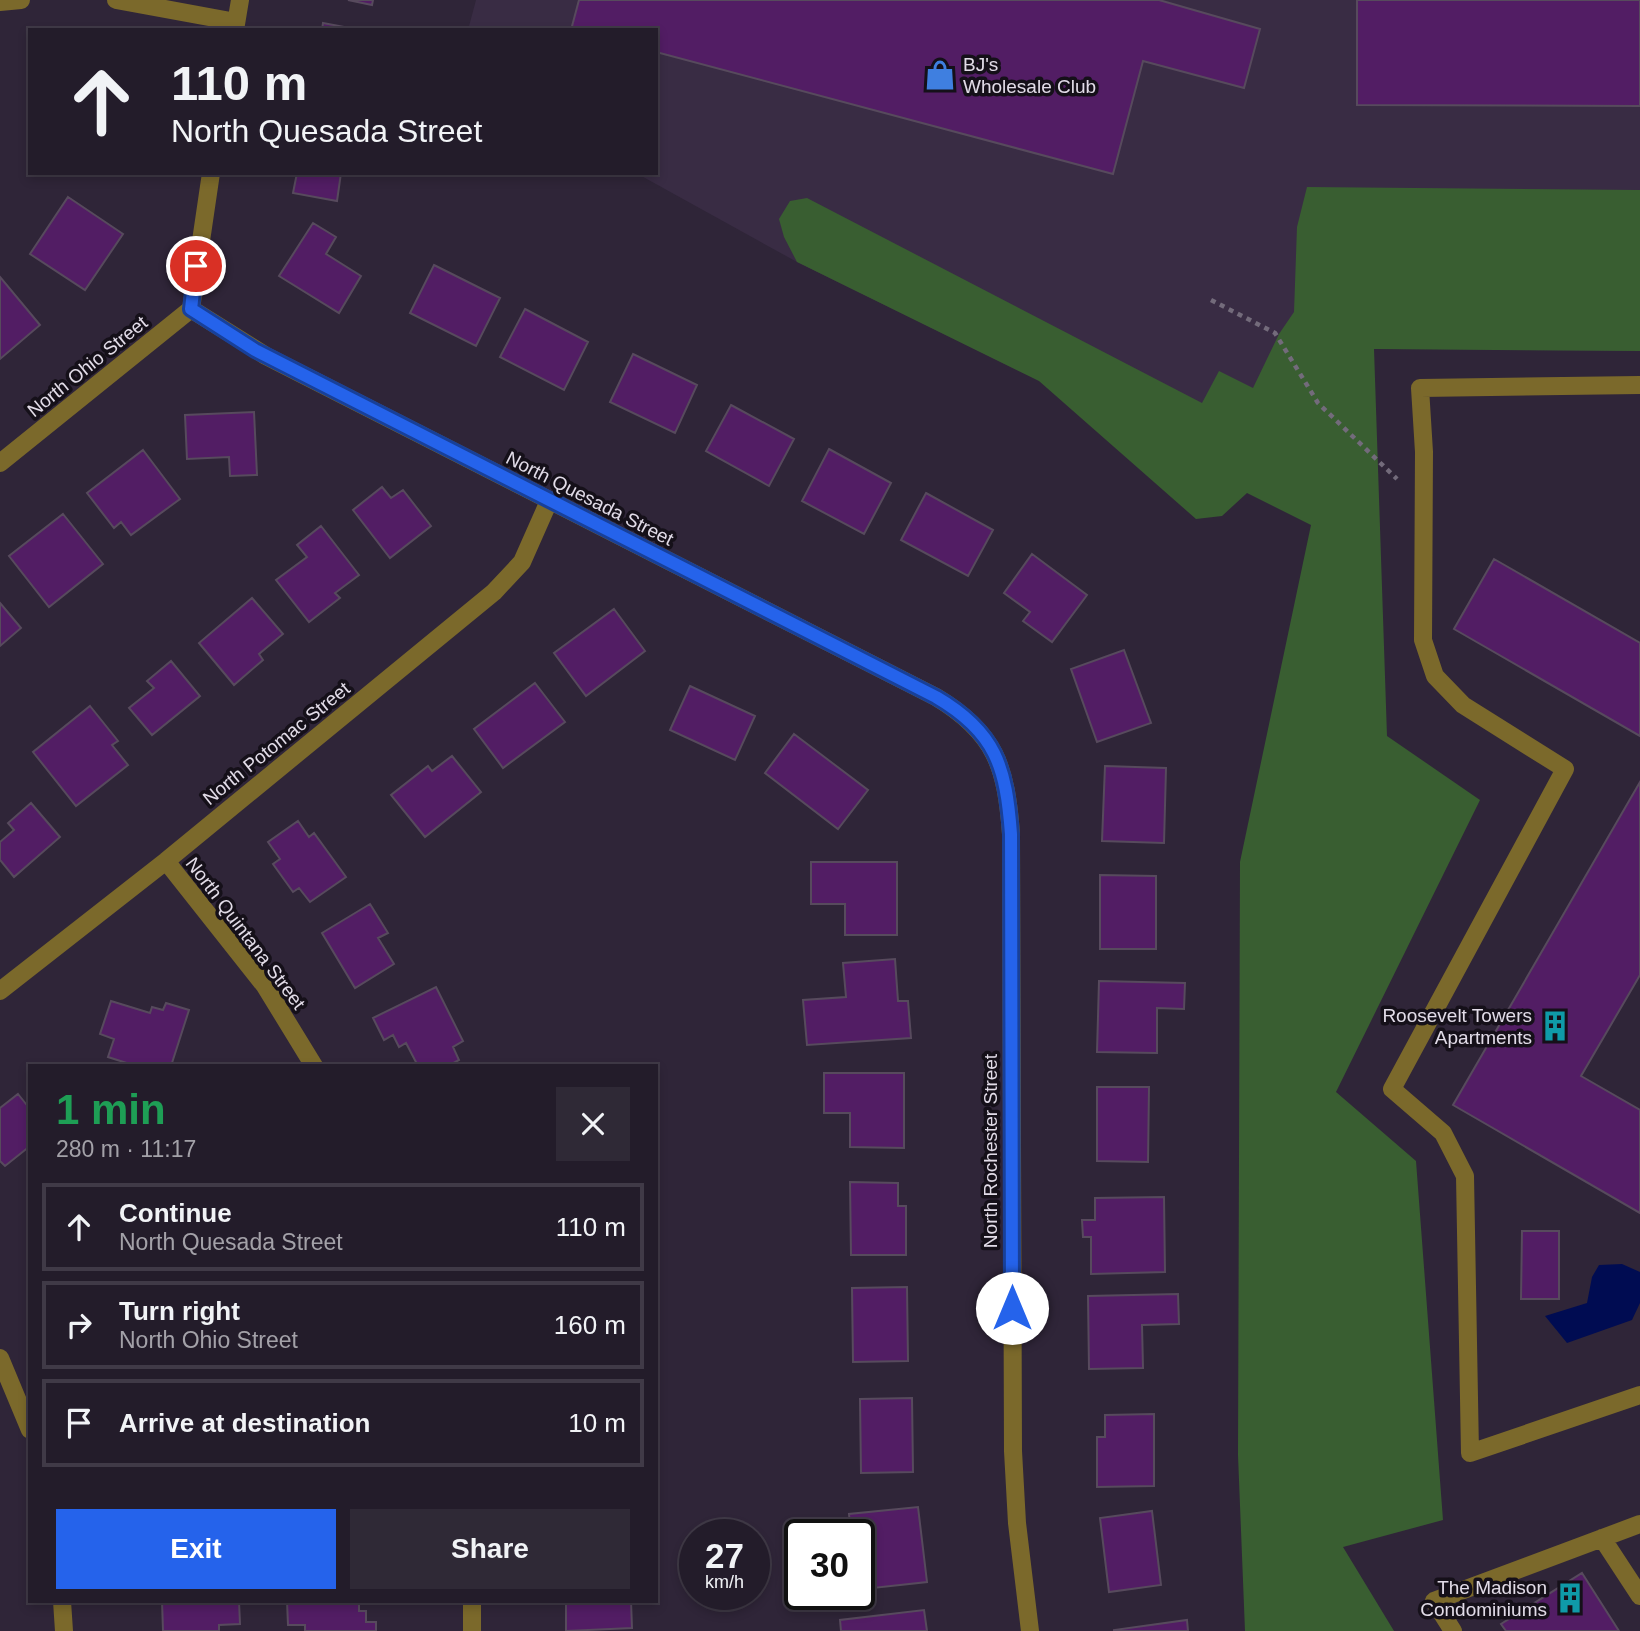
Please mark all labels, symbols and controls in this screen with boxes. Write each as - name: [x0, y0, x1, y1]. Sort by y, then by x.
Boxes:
- place label: BJ's Wholesale Club: [963, 54, 1096, 97]
- icon: ahead: [56, 56, 147, 147]
- text: 110 m: [171, 56, 307, 110]
- shop icon: BJ's Wholesale Club: [923, 58, 957, 92]
- text: North Quesada Street: [171, 113, 482, 149]
- pin: [166, 236, 226, 296]
- icon: arrive: [177, 247, 215, 285]
- street label: North Ohio Street: [23, 311, 152, 421]
- street label: North Quesada Street: [503, 447, 678, 550]
- street label: North Potomac Street: [199, 677, 354, 809]
- street label: North Quintana Street: [182, 853, 310, 1014]
- place label: Roosevelt Towers Apartments: [1382, 1005, 1532, 1048]
- building icon: Roosevelt Towers Apartments: [1538, 1009, 1572, 1043]
- street label: North Rochester Street: [980, 1053, 1001, 1248]
- text: 1 min: [56, 1086, 166, 1133]
- button: close: [556, 1087, 630, 1161]
- text: 280 m · 11:17: [56, 1136, 196, 1162]
- text: Continue: [119, 1198, 232, 1228]
- icon: ahead: [60, 1208, 98, 1246]
- text: 110 m: [556, 1212, 626, 1242]
- text: North Quesada Street: [119, 1229, 343, 1255]
- position arrow: [975, 1271, 1049, 1345]
- text: Turn right: [119, 1296, 240, 1326]
- icon: right: [60, 1306, 98, 1344]
- text: 160 m: [554, 1310, 626, 1340]
- text: North Ohio Street: [119, 1327, 298, 1353]
- icon: arrive: [60, 1404, 98, 1442]
- text: Arrive at destination: [119, 1408, 370, 1438]
- text: 10 m: [568, 1408, 626, 1438]
- button: Exit: [56, 1509, 336, 1589]
- button: Share: [350, 1509, 630, 1589]
- speed limit sign: 30: [784, 1519, 875, 1610]
- text: 27: [705, 1536, 744, 1575]
- text: km/h: [705, 1572, 744, 1592]
- place label: The Madison Condominiums: [1420, 1577, 1547, 1620]
- building icon: The Madison Condominiums: [1553, 1581, 1587, 1615]

